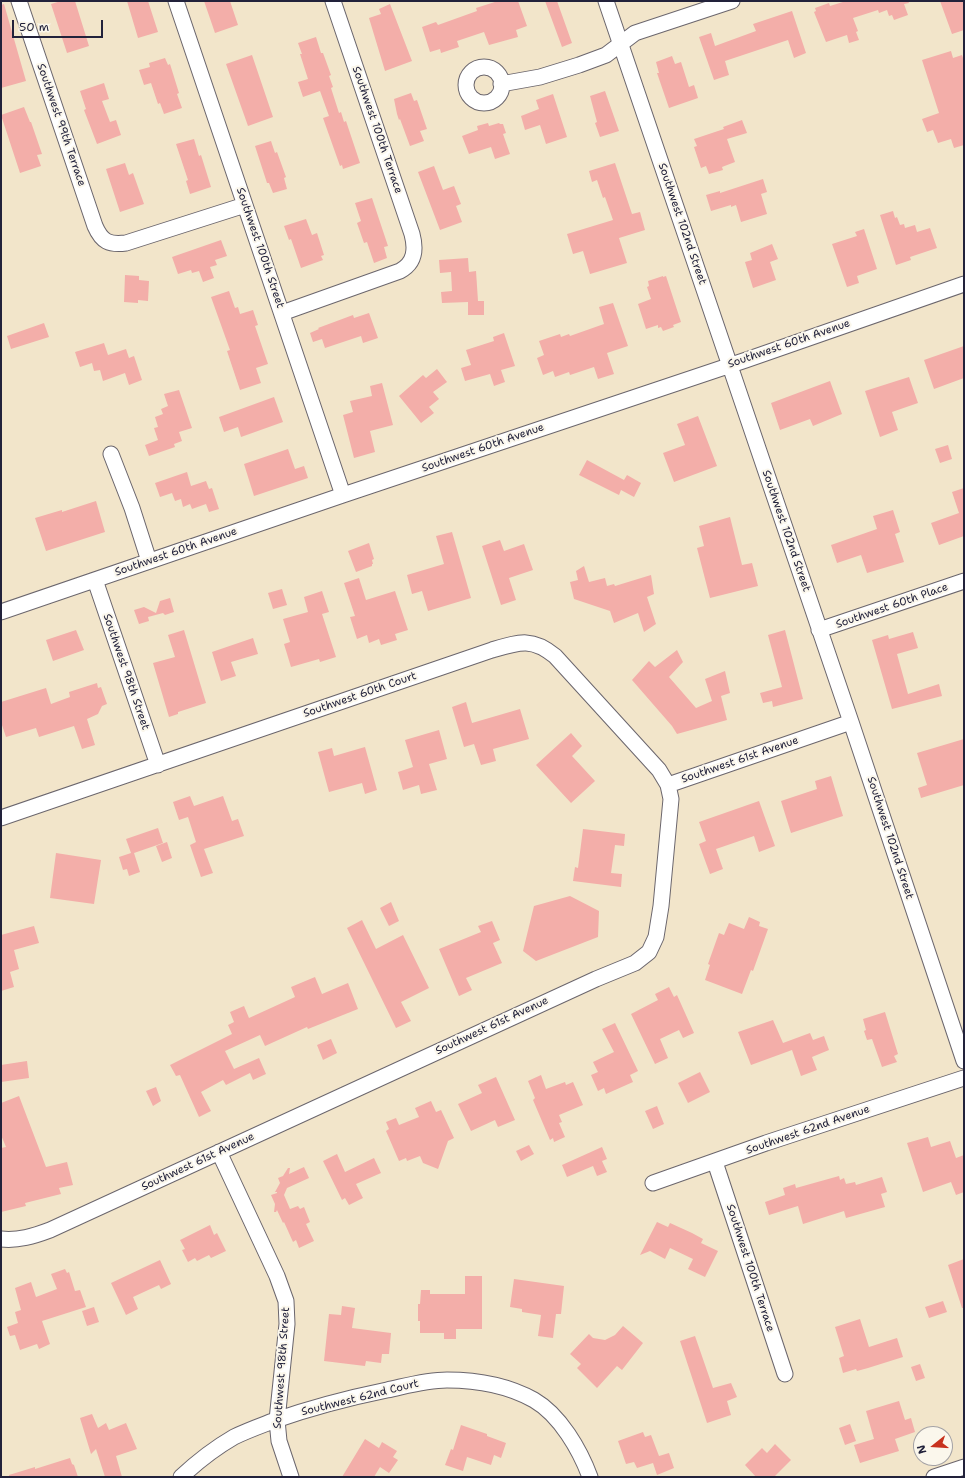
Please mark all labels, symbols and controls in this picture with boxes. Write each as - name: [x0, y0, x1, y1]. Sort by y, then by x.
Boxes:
- scale bar: [14, 12, 105, 38]
- text: 50 m: [19, 19, 49, 35]
- street label: Southwest 99th Terrace: [34, 62, 88, 188]
- street label: Southwest 100th Terrace: [349, 65, 405, 195]
- street label: Southwest 102nd Street: [655, 161, 709, 287]
- street label: Southwest 100th Street: [233, 186, 287, 310]
- street label: Southwest 60th Avenue: [726, 317, 852, 371]
- street label: Southwest 60th Avenue: [420, 421, 546, 475]
- street label: Southwest 102nd Street: [759, 468, 813, 594]
- street label: Southwest 60th Avenue: [113, 525, 239, 579]
- street label: Southwest 60th Place: [834, 581, 950, 631]
- street label: Southwest 98th Street: [100, 612, 152, 732]
- street label: Southwest 60th Court: [302, 669, 418, 721]
- street label: Southwest 61st Avenue: [680, 734, 800, 786]
- street label: Southwest 102nd Street: [864, 775, 916, 901]
- street label: Southwest 61st Avenue: [433, 994, 551, 1058]
- street label: Southwest 62nd Avenue: [744, 1103, 872, 1157]
- street label: Southwest 61st Avenue: [139, 1130, 257, 1194]
- street label: Southwest 100th Terrace: [723, 1202, 777, 1334]
- street label: Southwest 98th Street: [271, 1307, 293, 1429]
- street label: Southwest 62nd Court: [300, 1377, 420, 1419]
- north arrow: [913, 1426, 953, 1466]
- text: N: [914, 1443, 930, 1456]

